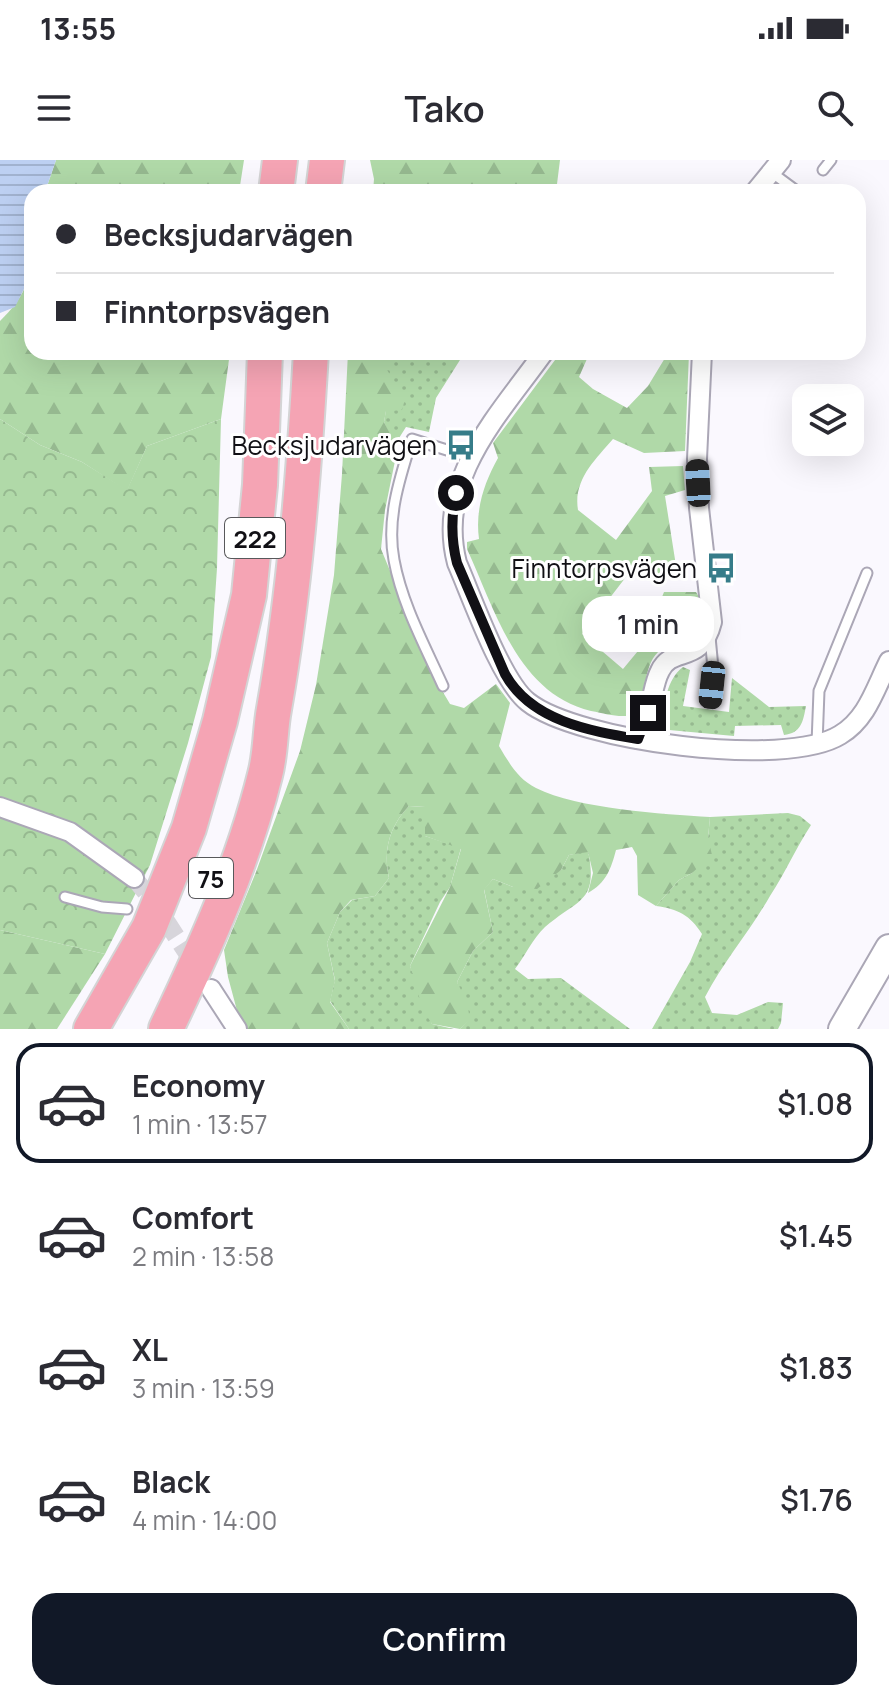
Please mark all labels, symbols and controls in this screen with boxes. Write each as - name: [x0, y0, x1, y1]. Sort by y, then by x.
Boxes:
- text: 13:55: [40, 8, 116, 49]
- text: Tako: [404, 84, 485, 133]
- icon: menu: [32, 86, 76, 130]
- icon: search: [813, 86, 857, 130]
- text: Becksjudarvägen: [104, 214, 353, 255]
- text: Finntorpsvägen: [104, 291, 330, 332]
- map controls: [792, 384, 864, 456]
- button: layers: [792, 384, 864, 456]
- place label: Becksjudarvägen: [231, 427, 437, 463]
- bus stop icon: Becksjudarvägen: [444, 428, 478, 462]
- car: [685, 458, 711, 508]
- route start: [438, 475, 474, 511]
- road number: 222: [225, 518, 285, 558]
- place label: Finntorpsvägen: [511, 550, 697, 586]
- bus stop icon: Finntorpsvägen: [704, 551, 738, 585]
- callout: 1 min: [582, 597, 714, 653]
- text: 1 min: [617, 606, 679, 642]
- car: [698, 660, 726, 710]
- route end: [630, 695, 666, 731]
- road number: 75: [189, 858, 233, 898]
- text: Economy: [132, 1065, 265, 1106]
- icon: car: [36, 1067, 108, 1139]
- text: $1.08: [777, 1083, 853, 1124]
- text: 1 min · 13:57: [132, 1106, 268, 1142]
- text: Comfort: [132, 1197, 254, 1238]
- icon: car: [36, 1199, 108, 1271]
- text: $1.45: [779, 1215, 853, 1256]
- text: 2 min · 13:58: [132, 1238, 274, 1274]
- text: XL: [132, 1329, 168, 1370]
- icon: car: [36, 1331, 108, 1403]
- text: $1.83: [779, 1347, 853, 1388]
- text: 3 min · 13:59: [132, 1370, 275, 1406]
- text: Black: [132, 1461, 210, 1502]
- icon: car: [36, 1463, 108, 1535]
- text: $1.76: [780, 1479, 853, 1520]
- text: 4 min · 14:00: [132, 1502, 277, 1538]
- button: Confirm: [32, 1593, 857, 1685]

